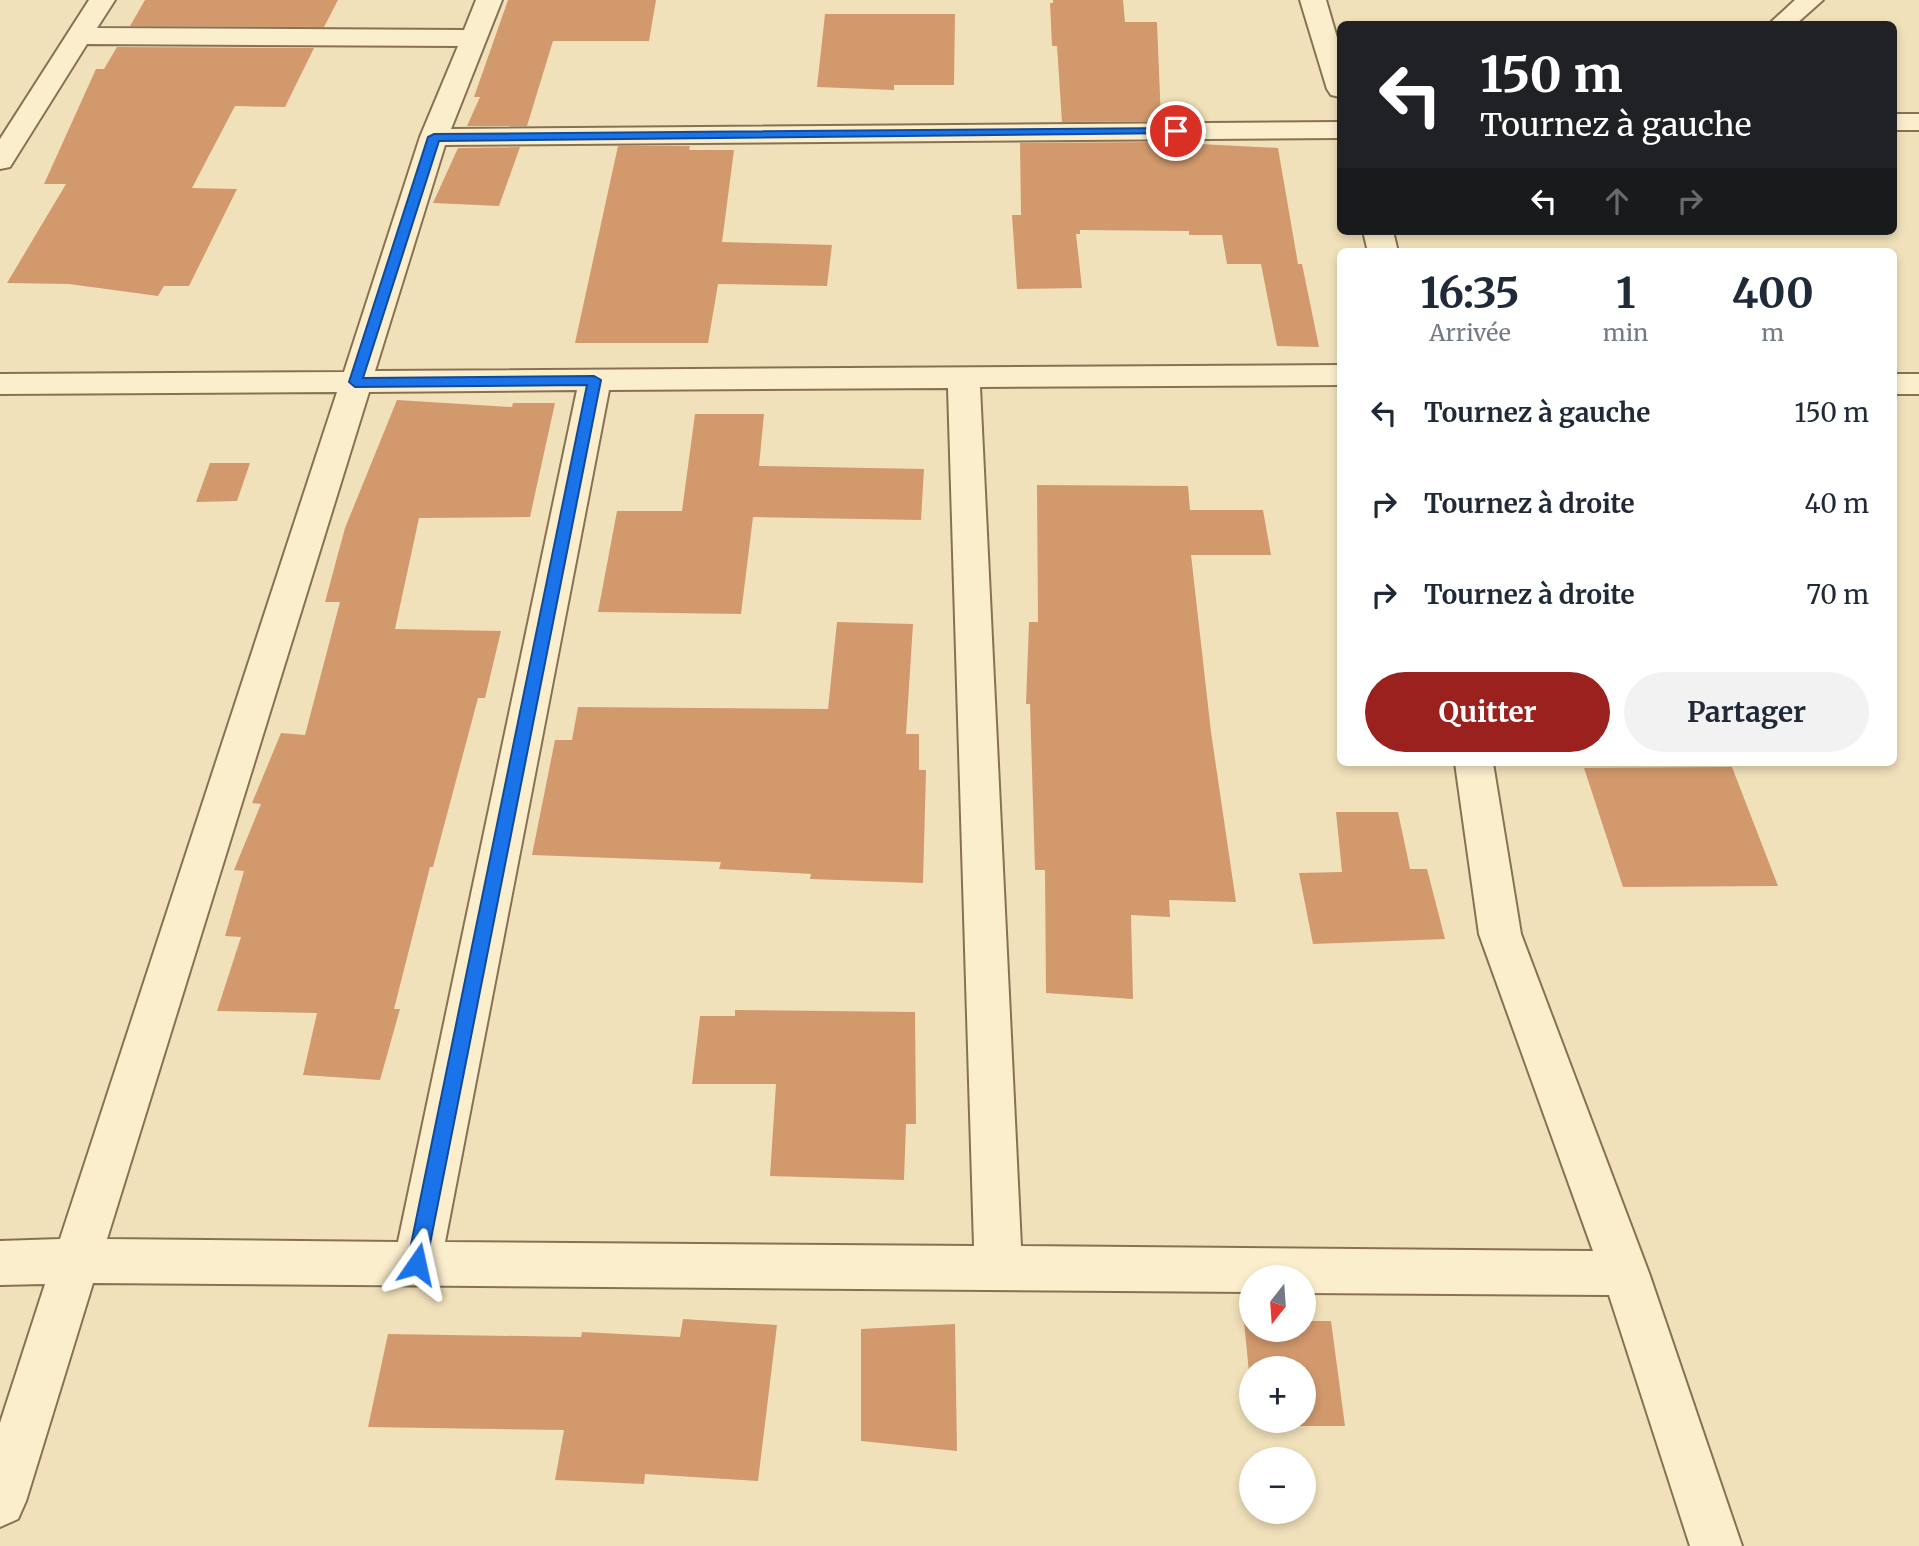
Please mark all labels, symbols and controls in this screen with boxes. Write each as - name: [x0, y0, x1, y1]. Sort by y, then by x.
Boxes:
- text: 150 m: [1480, 44, 1623, 105]
- icon: left: [1365, 49, 1456, 140]
- pin: [1146, 101, 1206, 161]
- text: Tournez à gauche: [1480, 105, 1751, 145]
- icon: arrive: [1157, 112, 1195, 150]
- icon: left: [1525, 182, 1563, 220]
- icon: ahead: [1598, 182, 1636, 220]
- icon: right: [1671, 182, 1709, 220]
- text: 16:35: [1420, 267, 1520, 319]
- text: 1: [1616, 267, 1635, 319]
- text: 400: [1732, 267, 1814, 319]
- text: Arrivée: [1429, 318, 1511, 347]
- text: min: [1603, 318, 1648, 347]
- text: m: [1761, 318, 1784, 347]
- icon: left: [1365, 394, 1403, 432]
- text: Tournez à gauche: [1424, 396, 1650, 429]
- text: 150 m: [1795, 396, 1869, 429]
- icon: right: [1365, 485, 1403, 523]
- text: Tournez à droite: [1424, 487, 1635, 520]
- text: 40 m: [1805, 487, 1869, 520]
- icon: right: [1365, 576, 1403, 614]
- text: Tournez à droite: [1424, 578, 1635, 611]
- text: 70 m: [1806, 578, 1869, 611]
- button: Quitter: [1365, 672, 1610, 752]
- button: Partager: [1624, 672, 1869, 752]
- position arrow: [380, 1227, 454, 1301]
- north arrow: [1239, 1265, 1316, 1342]
- map controls: [1239, 1265, 1316, 1524]
- button: +: [1239, 1356, 1316, 1433]
- button: −: [1239, 1447, 1316, 1524]

